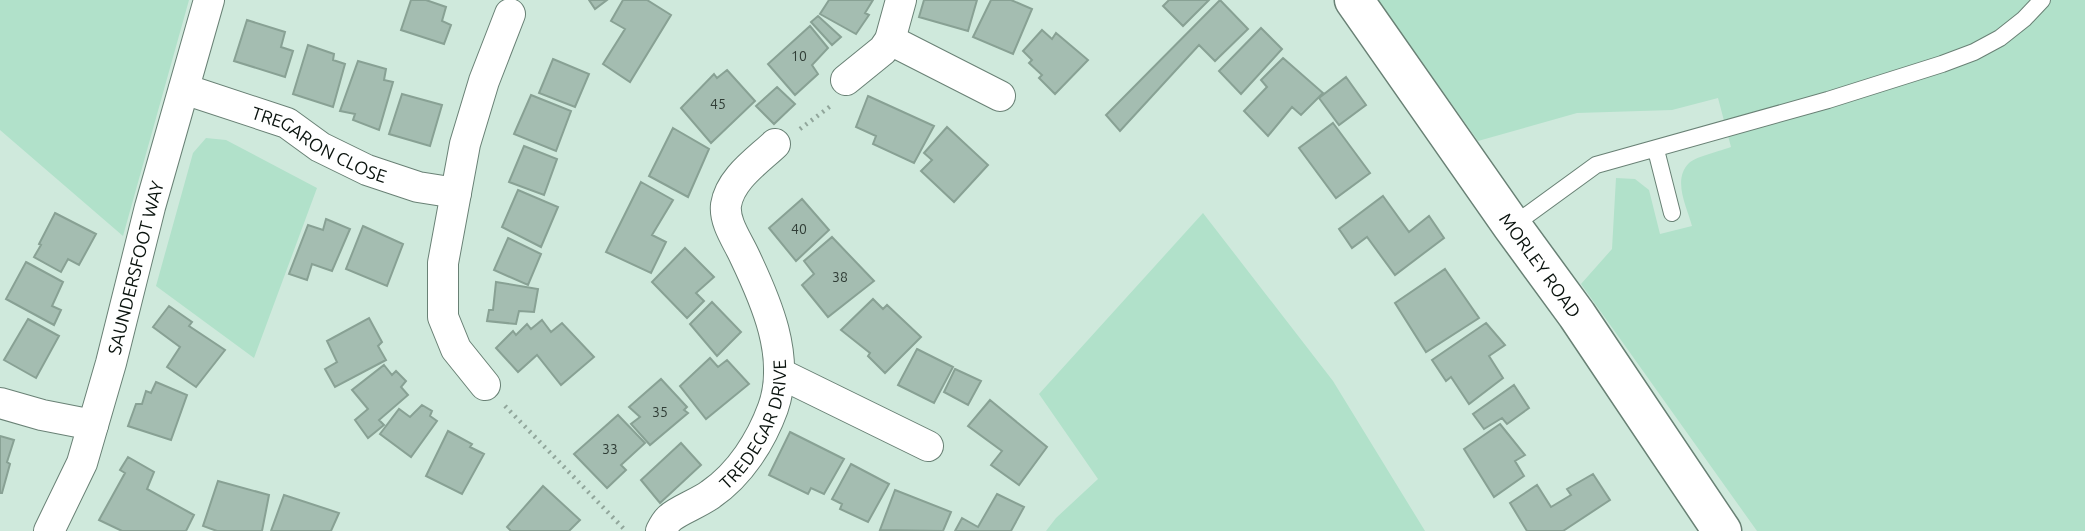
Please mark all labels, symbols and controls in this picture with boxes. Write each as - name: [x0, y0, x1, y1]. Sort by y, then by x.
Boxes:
- house number: 10: [791, 48, 807, 64]
- house number: 45: [710, 96, 726, 112]
- street label: TREGARON CLOSE: [249, 102, 390, 186]
- street label: SAUNDERSFOOT WAY: [104, 178, 167, 357]
- street label: MORLEY ROAD: [1496, 209, 1585, 321]
- house number: 40: [791, 221, 807, 237]
- house number: 38: [832, 269, 848, 285]
- street label: TREDEGAR DRIVE: [715, 359, 789, 493]
- house number: 35: [652, 404, 668, 420]
- house number: 33: [602, 441, 618, 457]

